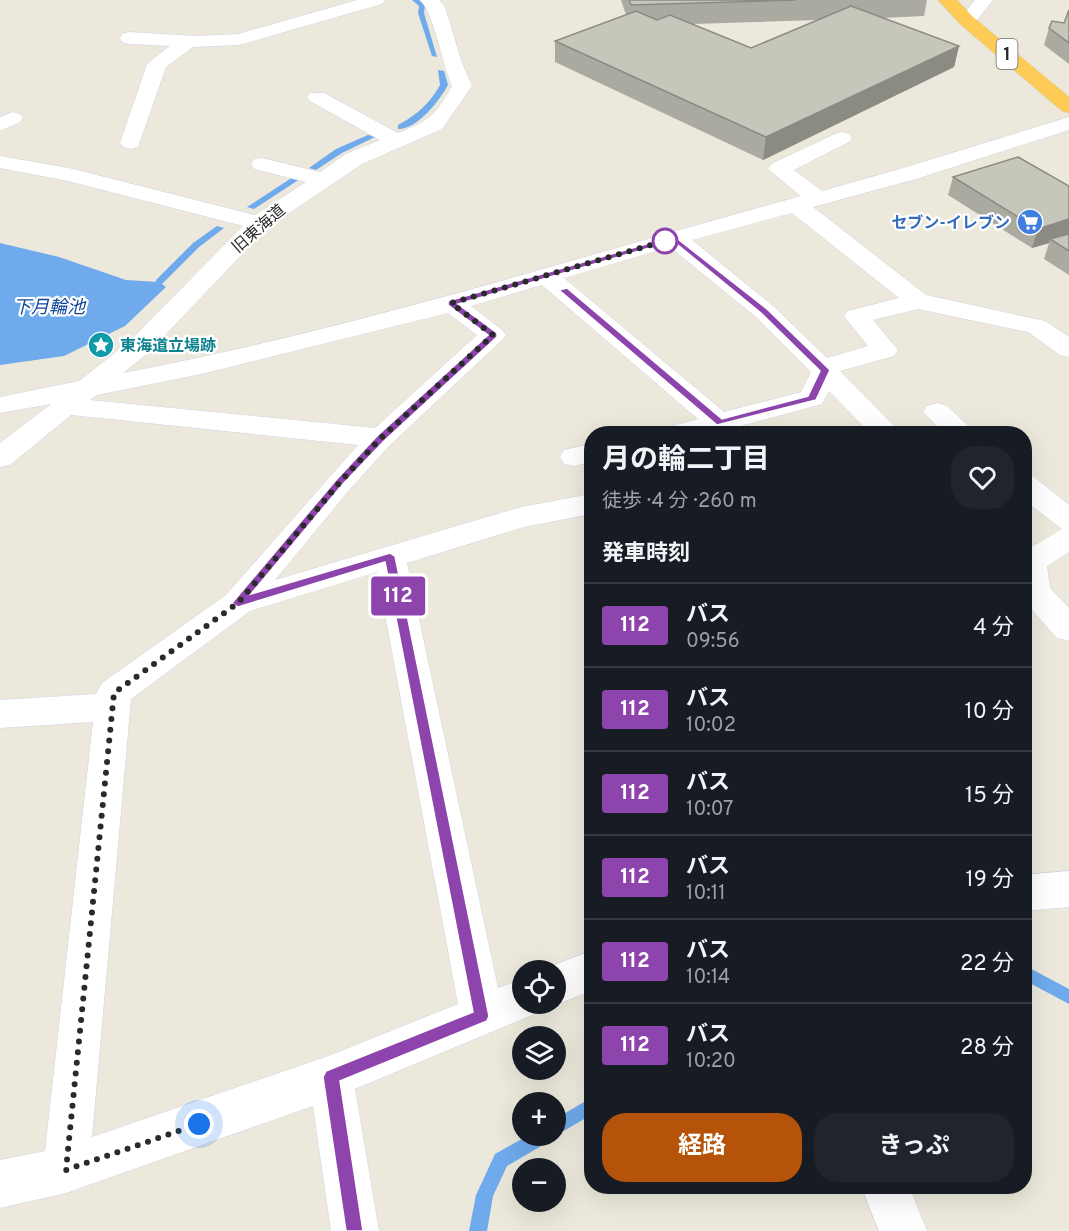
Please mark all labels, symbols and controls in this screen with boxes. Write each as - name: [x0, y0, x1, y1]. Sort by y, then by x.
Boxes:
- road number: 1: [996, 39, 1018, 69]
- street label: 旧東海道: [229, 201, 290, 258]
- supermarket icon: セブン-イレブン: [1015, 207, 1045, 237]
- place label: セブン-イレブン: [891, 214, 1010, 234]
- unlabelled marker: [652, 228, 678, 254]
- water label: 下月輪池: [13, 297, 87, 320]
- place icon: 東海道立場跡: [86, 330, 116, 360]
- place label: 東海道立場跡: [120, 337, 216, 357]
- text: 月の輪二丁目: [602, 443, 770, 479]
- button: heart: [951, 446, 1014, 509]
- text: 徒歩 · 4 分 · 260 m: [602, 489, 757, 515]
- text: 発車時刻: [602, 541, 690, 568]
- line badge: 112: [364, 576, 432, 616]
- text: 112: [383, 583, 413, 610]
- text: バス: [686, 602, 730, 629]
- text: 112: [620, 612, 650, 639]
- text: 4 分: [973, 615, 1014, 642]
- text: 09:56: [686, 629, 740, 655]
- text: バス: [686, 686, 730, 713]
- text: 112: [620, 696, 650, 723]
- text: 10 分: [965, 699, 1014, 726]
- text: 10:02: [686, 713, 736, 739]
- text: バス: [686, 770, 730, 797]
- text: 112: [620, 780, 650, 807]
- text: 15 分: [965, 783, 1014, 810]
- text: 10:07: [686, 797, 733, 823]
- text: バス: [686, 854, 730, 881]
- text: 112: [620, 864, 650, 891]
- text: 19 分: [965, 867, 1014, 894]
- text: 10:11: [686, 881, 726, 907]
- text: バス: [686, 938, 730, 965]
- text: 112: [620, 948, 650, 975]
- text: 22 分: [960, 951, 1014, 978]
- map controls: [512, 960, 566, 1212]
- button: locate: [512, 960, 566, 1014]
- text: 10:14: [686, 965, 730, 991]
- text: バス: [686, 1022, 730, 1049]
- button: layers: [512, 1026, 566, 1080]
- text: 112: [620, 1032, 650, 1059]
- text: 28 分: [960, 1035, 1014, 1062]
- text: 10:20: [686, 1049, 736, 1075]
- button: +: [512, 1092, 566, 1146]
- your location: [184, 1109, 214, 1139]
- button: 経路: [602, 1113, 802, 1182]
- button: きっぷ: [814, 1113, 1014, 1182]
- button: −: [512, 1158, 566, 1212]

